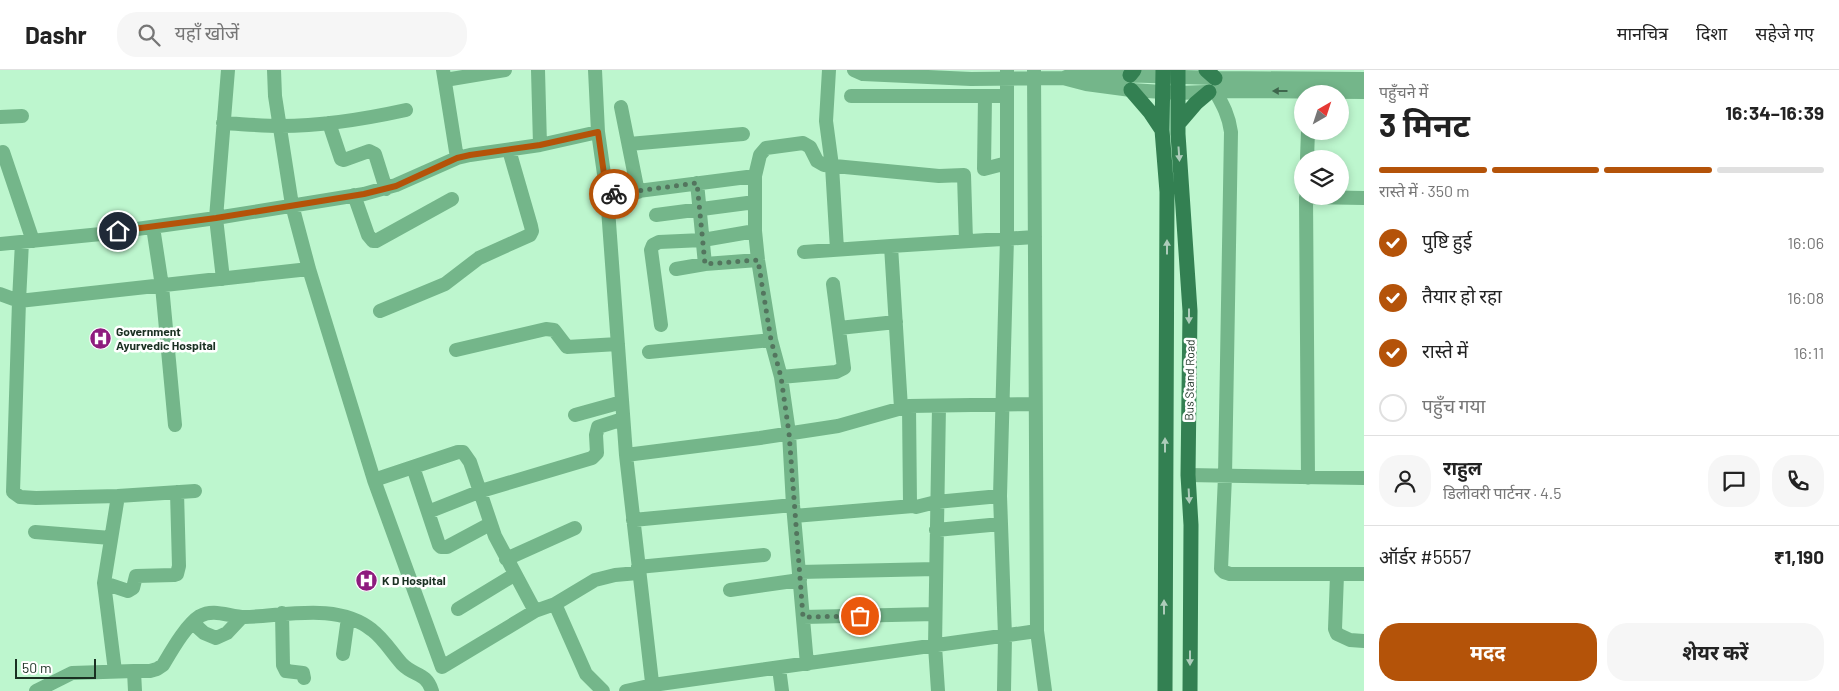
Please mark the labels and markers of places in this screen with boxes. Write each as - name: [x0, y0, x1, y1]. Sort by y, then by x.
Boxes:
- pin: [97, 210, 139, 252]
- place label: Government Ayurvedic Hospital: [116, 324, 216, 352]
- hospital icon: Government Ayurvedic Hospital: [88, 326, 112, 350]
- hospital icon: K D Hospital: [354, 568, 378, 592]
- place label: K D Hospital: [382, 573, 446, 587]
- pin: [839, 595, 881, 637]

